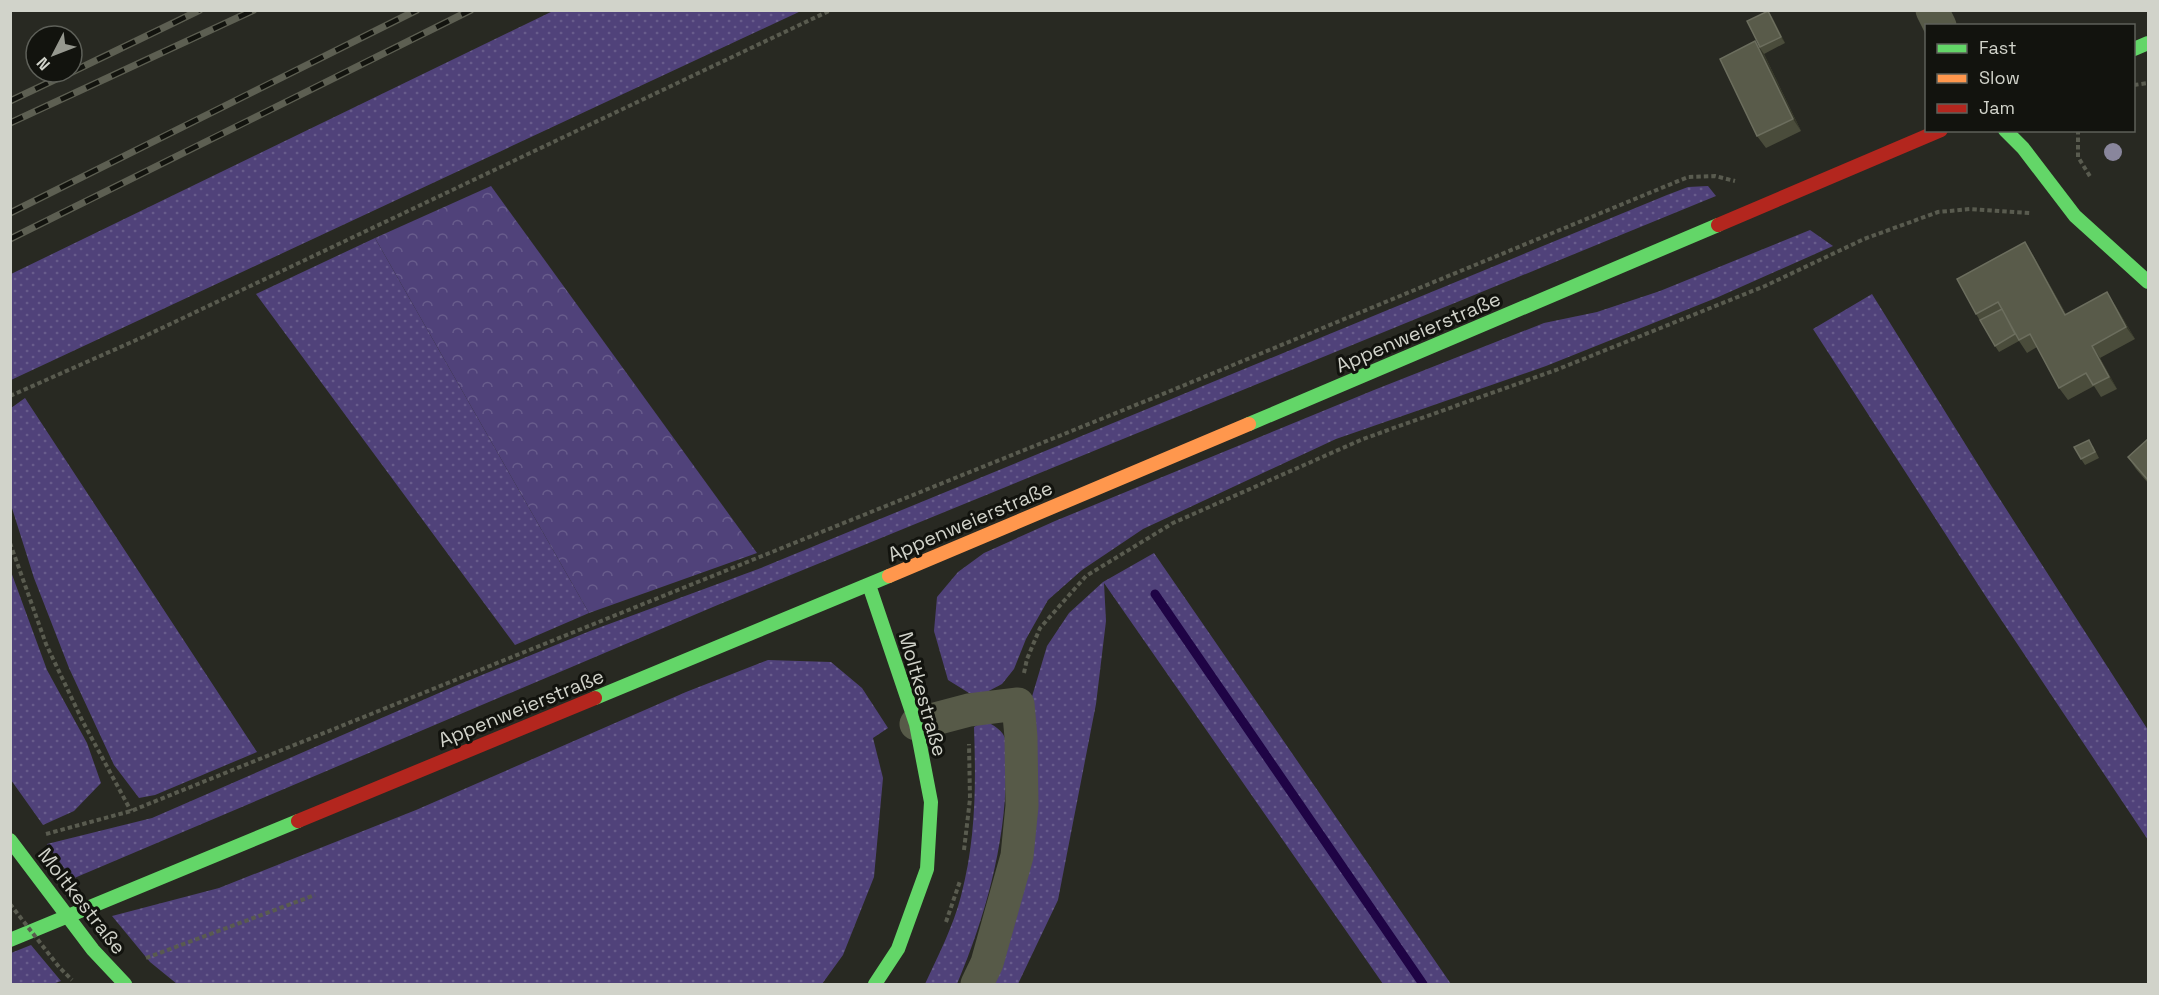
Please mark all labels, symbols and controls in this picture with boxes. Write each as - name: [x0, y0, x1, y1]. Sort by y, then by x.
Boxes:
- north arrow: [24, 24, 84, 84]
- legend: [1925, 24, 2135, 132]
- text: Fast: [1979, 36, 2016, 59]
- text: N: [32, 53, 55, 75]
- text: Slow: [1979, 66, 2020, 89]
- text: Jam: [1979, 96, 2015, 119]
- street label: Appenweierstraße: [1332, 286, 1504, 378]
- street label: Appenweierstraße: [884, 475, 1056, 567]
- street label: Moltkestraße: [893, 629, 953, 759]
- street label: Appenweierstraße: [434, 663, 608, 753]
- street label: Moltkestraße: [32, 842, 132, 960]

